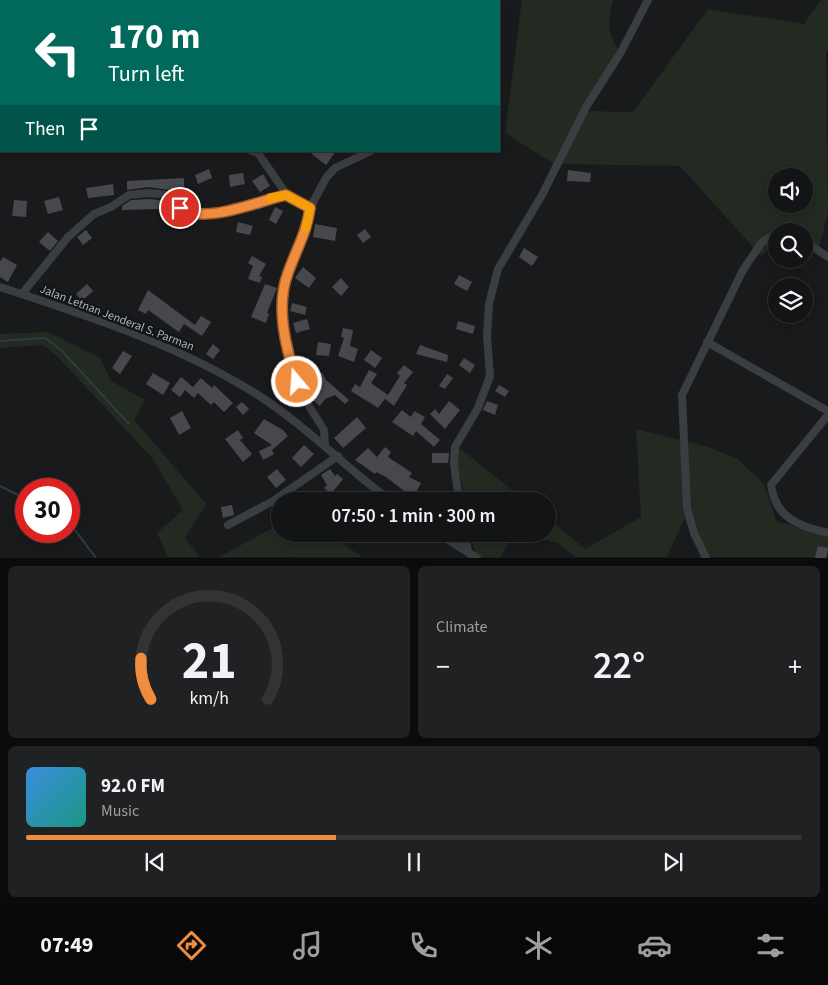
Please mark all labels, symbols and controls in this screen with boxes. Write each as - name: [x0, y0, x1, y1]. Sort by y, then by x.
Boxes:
- text: 170 m: [108, 12, 200, 62]
- icon: left: [25, 20, 90, 85]
- text: Turn left: [108, 58, 184, 90]
- icon: arrive: [75, 115, 103, 143]
- text: Then: [25, 116, 65, 143]
- map controls: [768, 168, 813, 323]
- button: sound: [768, 168, 813, 213]
- pin: [159, 187, 201, 229]
- icon: arrive: [166, 194, 194, 222]
- button: search: [768, 223, 813, 268]
- button: layers: [768, 278, 813, 323]
- street label: Jalan Letnan Jenderal S. Parman: [37, 281, 197, 355]
- position arrow: [270, 355, 322, 407]
- speed limit sign: 30: [15, 478, 80, 543]
- text: 07:50 · 1 min · 300 m: [331, 503, 496, 530]
- text: Climate: [436, 616, 487, 638]
- text: 21: [182, 625, 236, 699]
- text: 22°: [593, 639, 645, 693]
- text: −: [436, 647, 450, 687]
- text: +: [788, 647, 802, 687]
- text: km/h: [189, 686, 229, 711]
- text: 92.0 FM: [101, 773, 165, 800]
- text: Music: [101, 800, 139, 822]
- icon: previous: [141, 848, 169, 876]
- icon: pause: [400, 848, 428, 876]
- icon: next: [659, 848, 687, 876]
- icon: directions: [174, 928, 209, 963]
- icon: music: [290, 928, 325, 963]
- icon: phone: [406, 928, 441, 963]
- icon: climate: [521, 928, 556, 963]
- icon: car: [637, 928, 672, 963]
- icon: filters: [753, 928, 788, 963]
- text: 07:49: [40, 929, 93, 961]

